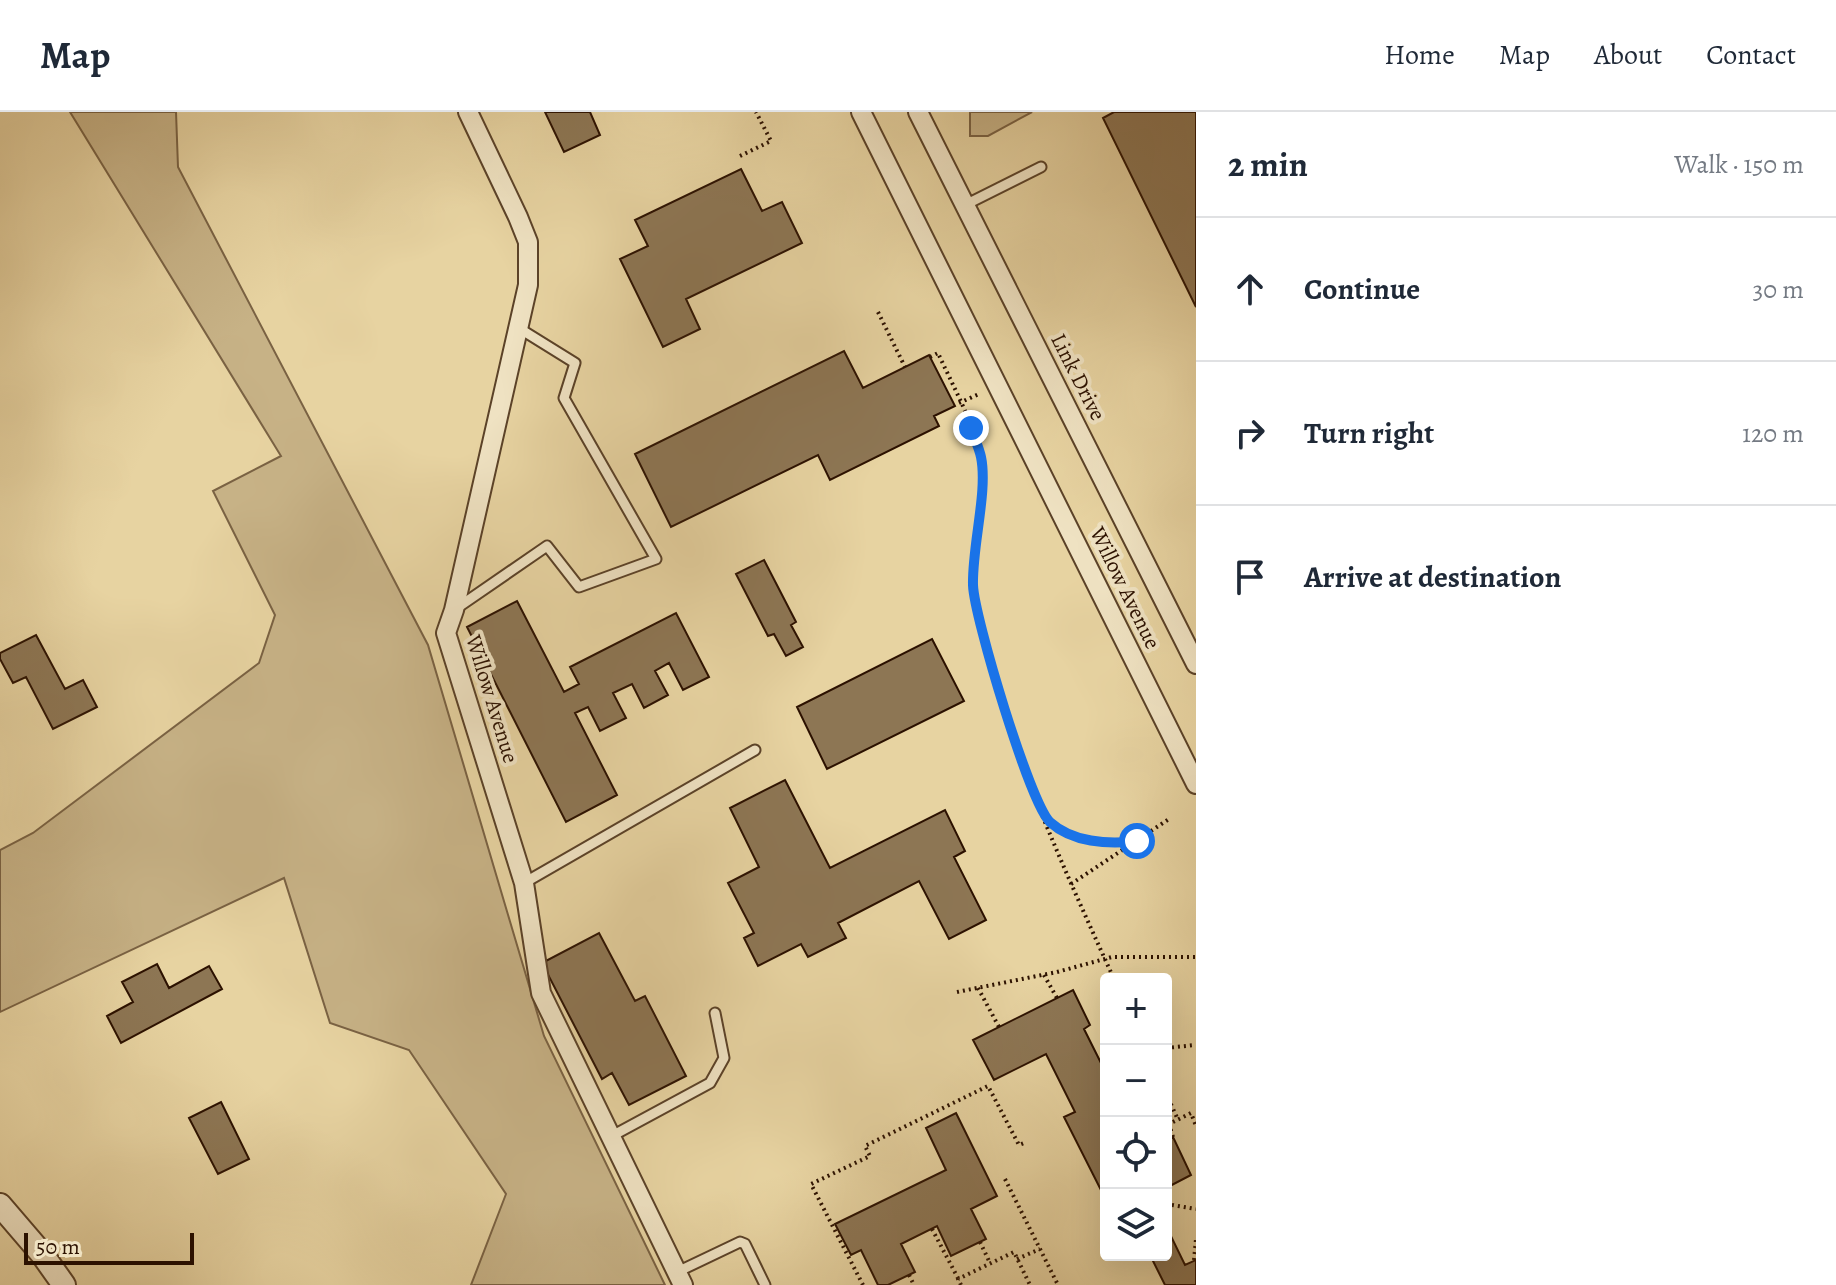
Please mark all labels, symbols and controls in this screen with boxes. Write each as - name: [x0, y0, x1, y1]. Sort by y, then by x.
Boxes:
- text: Map: [40, 29, 110, 81]
- text: Home: [1384, 36, 1455, 74]
- text: Map: [1499, 36, 1550, 74]
- text: About: [1594, 36, 1662, 74]
- text: Contact: [1706, 36, 1796, 74]
- text: 2 min: [1228, 141, 1308, 188]
- text: Walk · 150 m: [1674, 147, 1804, 182]
- icon: ahead: [1228, 267, 1272, 311]
- text: Continue: [1304, 269, 1420, 309]
- text: 30 m: [1753, 272, 1804, 307]
- street label: Link Drive: [1043, 328, 1113, 426]
- route end: [953, 410, 989, 446]
- icon: right: [1228, 411, 1272, 455]
- text: Turn right: [1304, 413, 1434, 453]
- text: 120 m: [1742, 416, 1804, 451]
- street label: Willow Avenue: [1082, 521, 1168, 654]
- icon: arrive: [1228, 555, 1272, 599]
- text: Arrive at destination: [1304, 557, 1561, 597]
- street label: Willow Avenue: [458, 630, 526, 767]
- route start: [1119, 823, 1155, 859]
- map controls: [1100, 973, 1172, 1261]
- button: +: [1100, 973, 1172, 1045]
- button: −: [1100, 1045, 1172, 1117]
- button: locate: [1100, 1117, 1172, 1189]
- button: layers: [1100, 1189, 1172, 1261]
- scale bar: [24, 1229, 194, 1265]
- text: 50 m: [36, 1232, 80, 1262]

